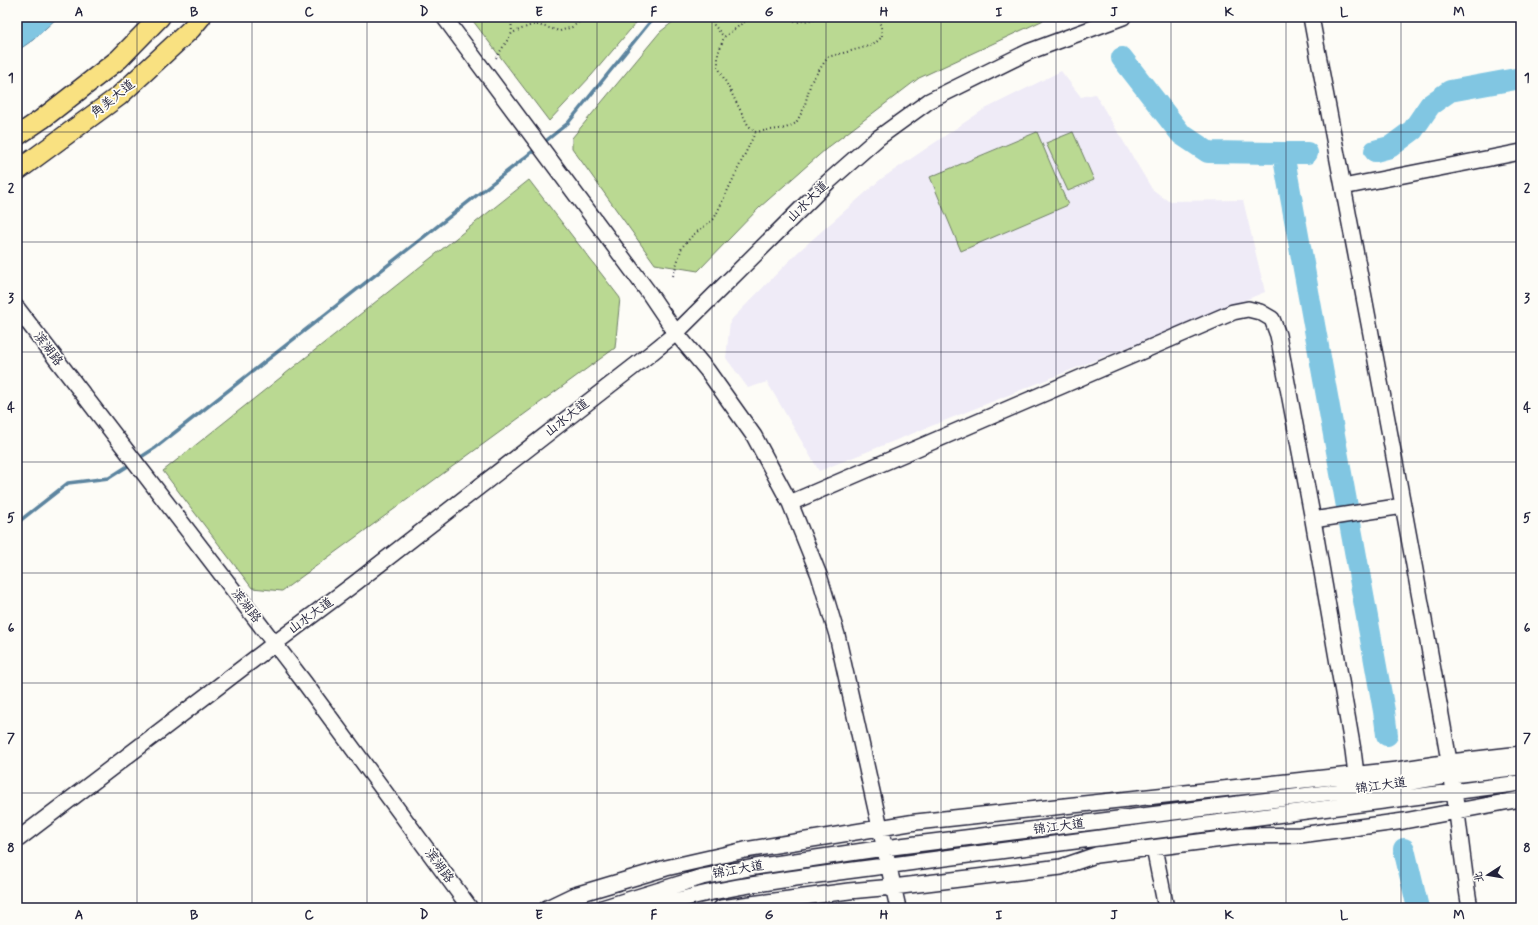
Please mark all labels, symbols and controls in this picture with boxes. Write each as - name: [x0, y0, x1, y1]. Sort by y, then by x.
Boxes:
- text: A: [75, 4, 83, 21]
- text: B: [190, 4, 199, 21]
- text: C: [304, 4, 314, 21]
- text: D: [420, 4, 429, 21]
- text: E: [535, 4, 543, 21]
- text: F: [651, 4, 658, 21]
- text: G: [765, 4, 774, 21]
- text: H: [880, 4, 889, 21]
- text: I: [996, 4, 1003, 21]
- text: J: [1110, 4, 1118, 21]
- text: K: [1224, 4, 1234, 21]
- text: L: [1340, 4, 1349, 21]
- text: M: [1453, 4, 1465, 21]
- text: 1: [8, 70, 14, 87]
- text: 1: [1524, 70, 1530, 87]
- street label: 角美大道: [87, 76, 139, 122]
- street label: 山水大道: [784, 178, 832, 226]
- text: 2: [8, 180, 15, 197]
- text: 2: [1524, 180, 1531, 197]
- text: 3: [8, 290, 14, 307]
- text: 3: [1524, 290, 1530, 307]
- street label: 滨湖路: [29, 328, 67, 370]
- street label: 山水大道: [541, 395, 593, 441]
- text: 4: [7, 400, 15, 417]
- text: 4: [1523, 400, 1531, 417]
- text: 5: [7, 510, 15, 527]
- text: 5: [1523, 510, 1531, 527]
- street label: 滨湖路: [227, 585, 265, 627]
- street label: 山水大道: [285, 594, 337, 638]
- text: 6: [8, 620, 15, 637]
- text: 6: [1524, 620, 1531, 637]
- text: 7: [7, 730, 15, 747]
- text: 7: [1523, 730, 1531, 747]
- street label: 锦江大道: [1354, 774, 1408, 798]
- street label: 锦江大道: [1032, 815, 1086, 839]
- text: 8: [7, 840, 15, 857]
- text: 8: [1523, 840, 1531, 857]
- street label: 滨湖路: [421, 845, 457, 887]
- north arrow: [1468, 855, 1508, 895]
- street label: 锦江大道: [711, 857, 765, 883]
- text: 北: [1471, 870, 1487, 884]
- text: A: [75, 907, 83, 924]
- text: B: [190, 907, 199, 924]
- text: C: [304, 907, 314, 924]
- text: D: [420, 907, 429, 924]
- text: E: [535, 907, 543, 924]
- text: F: [651, 907, 658, 924]
- text: G: [765, 907, 774, 924]
- text: H: [880, 907, 889, 924]
- text: I: [996, 907, 1003, 924]
- text: J: [1110, 907, 1118, 924]
- text: K: [1224, 907, 1234, 924]
- text: L: [1340, 907, 1349, 924]
- text: M: [1453, 907, 1465, 924]

